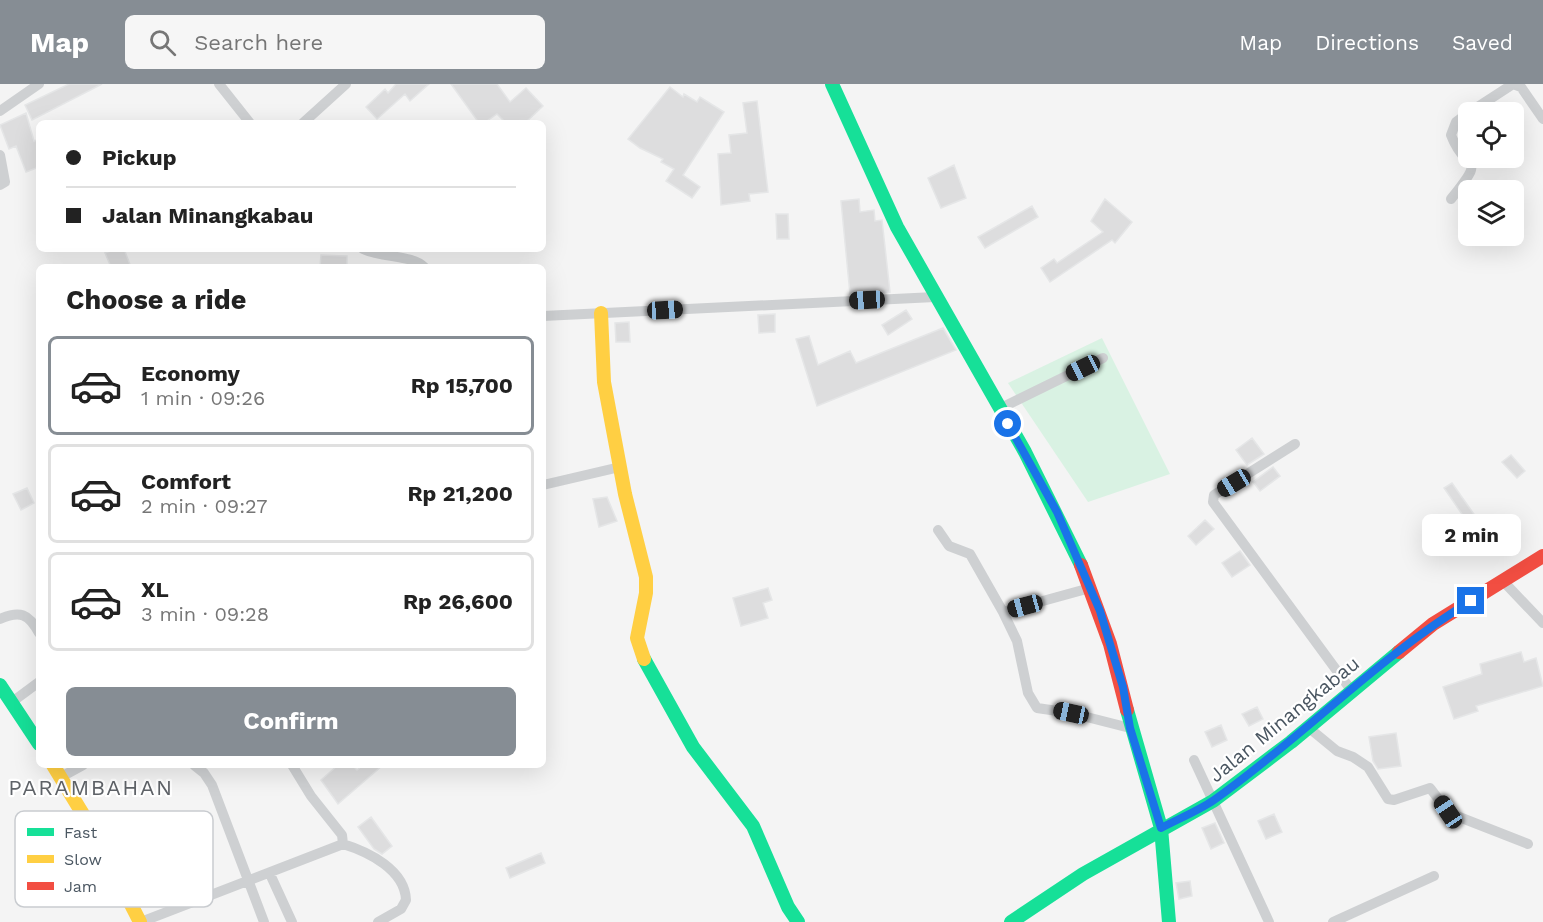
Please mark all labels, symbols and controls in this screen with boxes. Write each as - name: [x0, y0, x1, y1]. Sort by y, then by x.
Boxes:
- search box: [125, 15, 545, 69]
- text: Map: [30, 26, 89, 59]
- icon: search: [146, 26, 179, 59]
- text: Search here: [194, 30, 323, 55]
- text: Map: [1239, 30, 1282, 55]
- text: Directions: [1315, 30, 1419, 55]
- text: Saved: [1452, 30, 1513, 55]
- map controls: [1458, 102, 1524, 246]
- button: locate: [1458, 102, 1524, 168]
- text: Pickup: [102, 145, 177, 170]
- button: layers: [1458, 180, 1524, 246]
- text: Jalan Minangkabau: [102, 203, 313, 228]
- text: Choose a ride: [66, 284, 246, 316]
- car: [849, 290, 885, 310]
- car: [647, 300, 683, 320]
- car: [1063, 352, 1103, 384]
- icon: car: [69, 359, 123, 413]
- text: Economy: [141, 361, 240, 386]
- text: Rp 15,700: [411, 373, 513, 398]
- text: 1 min · 09:26: [141, 386, 265, 410]
- route start: [994, 410, 1021, 437]
- car: [1214, 466, 1254, 500]
- icon: car: [69, 467, 123, 521]
- text: Comfort: [141, 469, 231, 494]
- text: Rp 21,200: [407, 481, 513, 506]
- text: 2 min · 09:27: [141, 494, 268, 518]
- callout: 2 min: [1422, 514, 1520, 556]
- text: 2 min: [1444, 523, 1499, 547]
- icon: car: [69, 575, 123, 629]
- text: XL: [141, 577, 169, 602]
- route end: [1457, 587, 1484, 614]
- text: Rp 26,600: [403, 589, 513, 614]
- car: [1005, 593, 1045, 619]
- text: 3 min · 09:28: [141, 602, 269, 626]
- street label: Jalan Minangkabau: [1204, 651, 1364, 787]
- button: Confirm: [66, 687, 516, 756]
- car: [1052, 700, 1090, 726]
- district label: PARAMBAHAN: [8, 775, 174, 800]
- car: [1430, 792, 1466, 832]
- legend: [15, 811, 213, 907]
- text: Fast: [64, 823, 97, 842]
- text: Slow: [64, 850, 102, 869]
- text: Jam: [64, 877, 97, 896]

